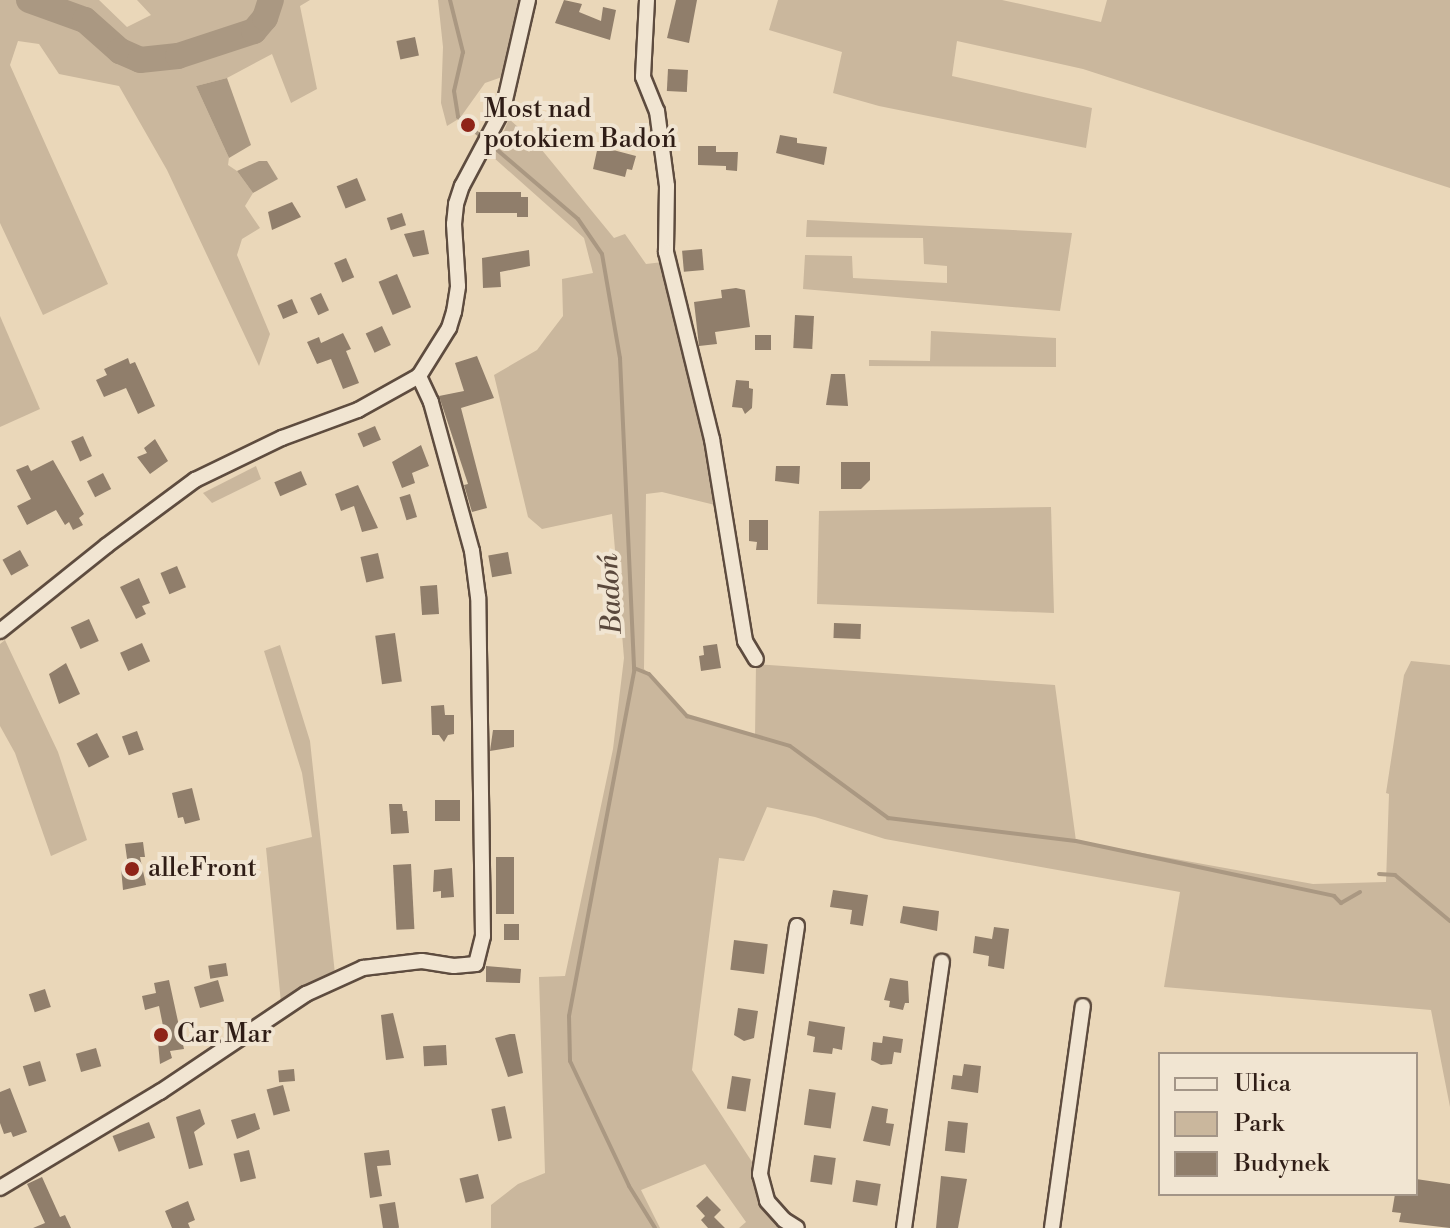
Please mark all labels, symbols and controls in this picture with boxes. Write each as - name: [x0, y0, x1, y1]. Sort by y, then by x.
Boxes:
- place label: Most nad potokiem Badoń: [484, 94, 677, 156]
- marker: Most nad potokiem Badoń: [459, 116, 477, 134]
- water label: Badoń: [592, 553, 630, 635]
- place label: alleFront: [148, 853, 257, 885]
- marker: alleFront: [123, 860, 141, 878]
- place label: Car Mar: [177, 1019, 272, 1051]
- marker: Car Mar: [152, 1026, 170, 1044]
- legend: [1158, 1052, 1418, 1196]
- text: Ulica: [1234, 1069, 1291, 1099]
- text: Park: [1234, 1109, 1284, 1139]
- text: Budynek: [1234, 1149, 1329, 1179]

